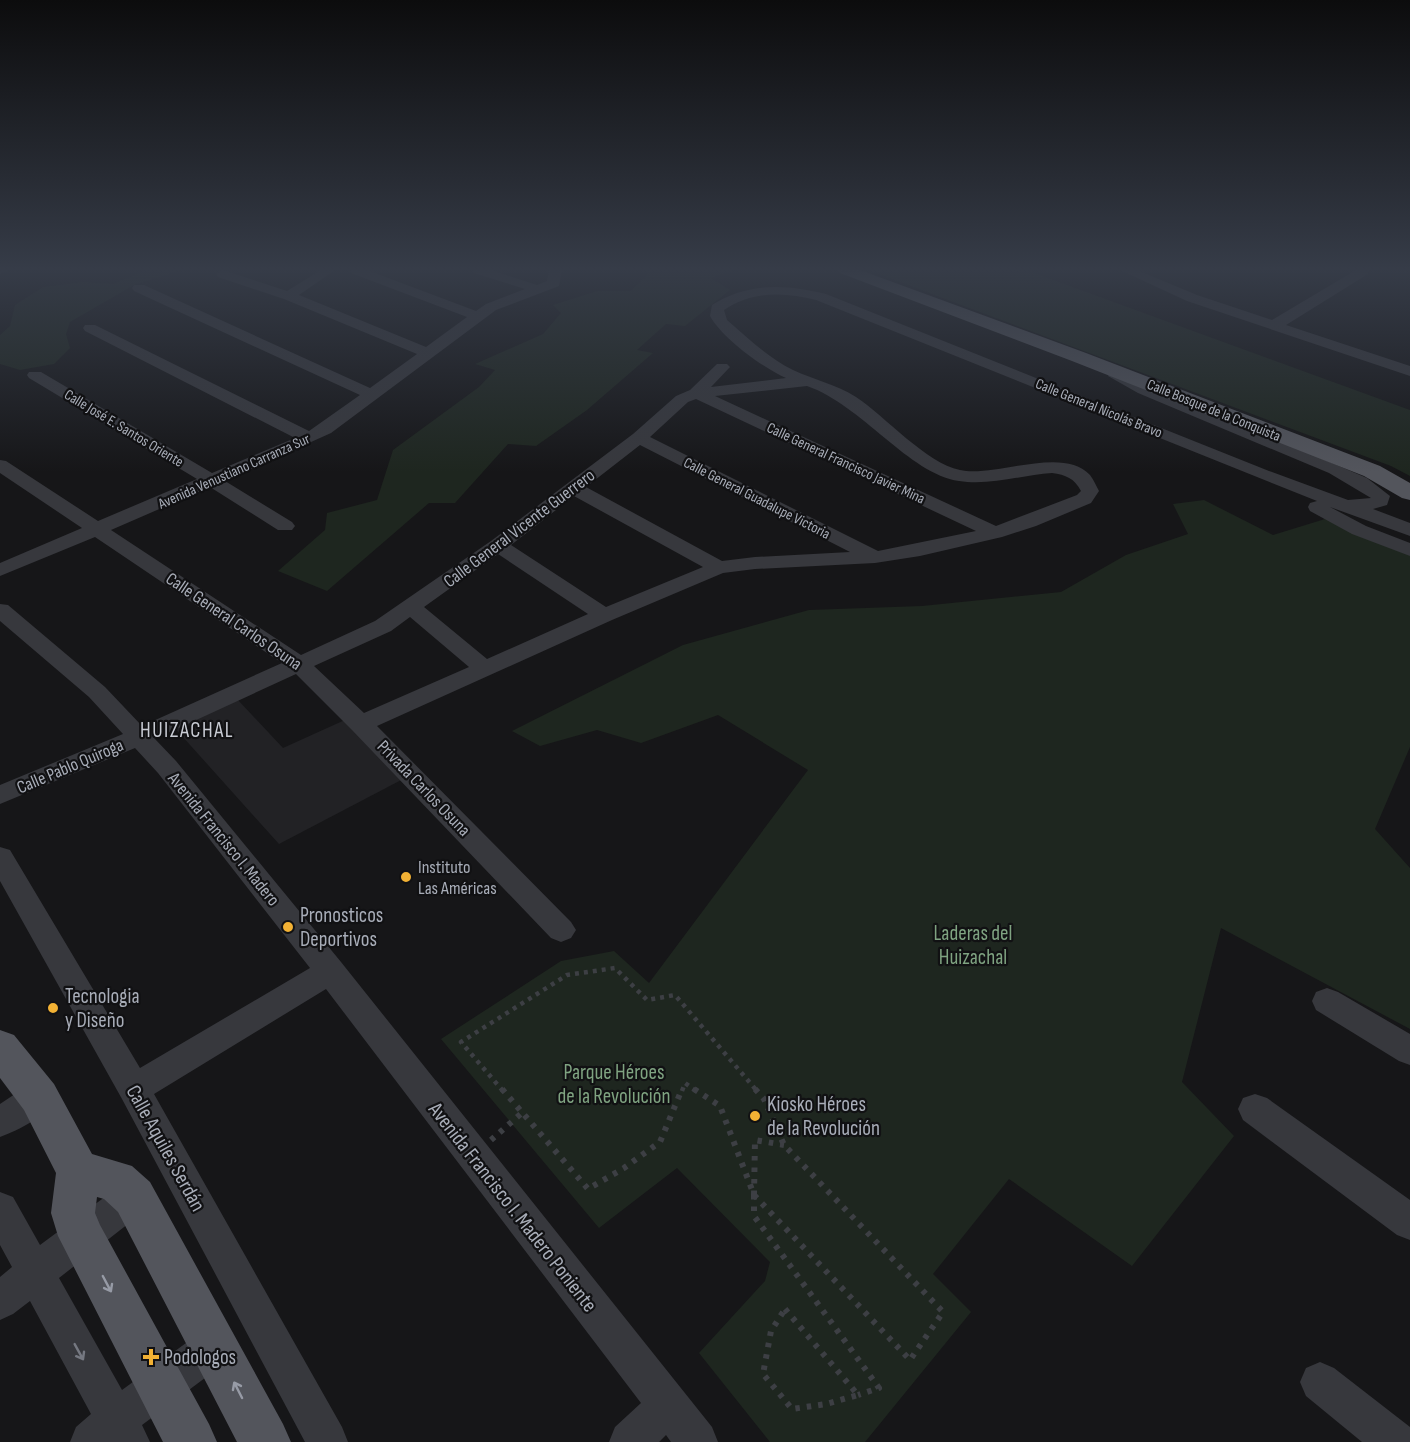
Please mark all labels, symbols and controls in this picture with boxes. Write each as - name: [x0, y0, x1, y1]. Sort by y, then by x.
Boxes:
- street label: Calle General Nicolás Bravo: [1033, 374, 1165, 443]
- street label: Calle Bosque de la Conquista: [1144, 375, 1284, 446]
- street label: Calle José E. Santos Oriente: [61, 385, 187, 472]
- street label: Calle General Francisco Javier Mina: [764, 418, 928, 509]
- street label: Avenida Venustiano Carranza Sur: [154, 429, 314, 514]
- street label: Calle General Guadalupe Victoria: [680, 453, 833, 544]
- street label: Calle General Vicente Guerrero: [440, 465, 599, 592]
- street label: Calle General Carlos Osuna: [162, 568, 306, 675]
- district label: HUIZACHAL: [140, 718, 234, 743]
- street label: Calle Pablo Quiroga: [14, 735, 127, 798]
- street label: Privada Carlos Osuna: [373, 736, 475, 841]
- street label: Avenida Francisco I. Madero: [163, 768, 284, 910]
- place label: Instituto Las Américas: [418, 857, 497, 899]
- marker: Instituto Las Américas: [399, 870, 413, 884]
- place label: Pronosticos Deportivos: [300, 903, 383, 952]
- marker: Pronosticos Deportivos: [281, 920, 295, 934]
- park label: Laderas del Huizachal: [934, 921, 1012, 970]
- place label: Tecnologia y Diseño: [65, 984, 139, 1033]
- marker: Tecnologia y Diseño: [46, 1001, 60, 1015]
- park label: Parque Héroes de la Revolución: [558, 1060, 670, 1109]
- street label: Calle Aquiles Serdán: [121, 1081, 211, 1216]
- place label: Kiosko Héroes de la Revolución: [767, 1092, 880, 1141]
- street label: Avenida Francisco I. Madero Poniente: [422, 1097, 602, 1317]
- marker: Kiosko Héroes de la Revolución: [748, 1109, 762, 1123]
- one-way arrow: [101, 1275, 113, 1292]
- one-way arrow: [74, 1342, 85, 1360]
- place label: Podologos: [164, 1345, 236, 1370]
- marker: Podologos: [142, 1348, 160, 1366]
- one-way arrow: [232, 1382, 244, 1399]

